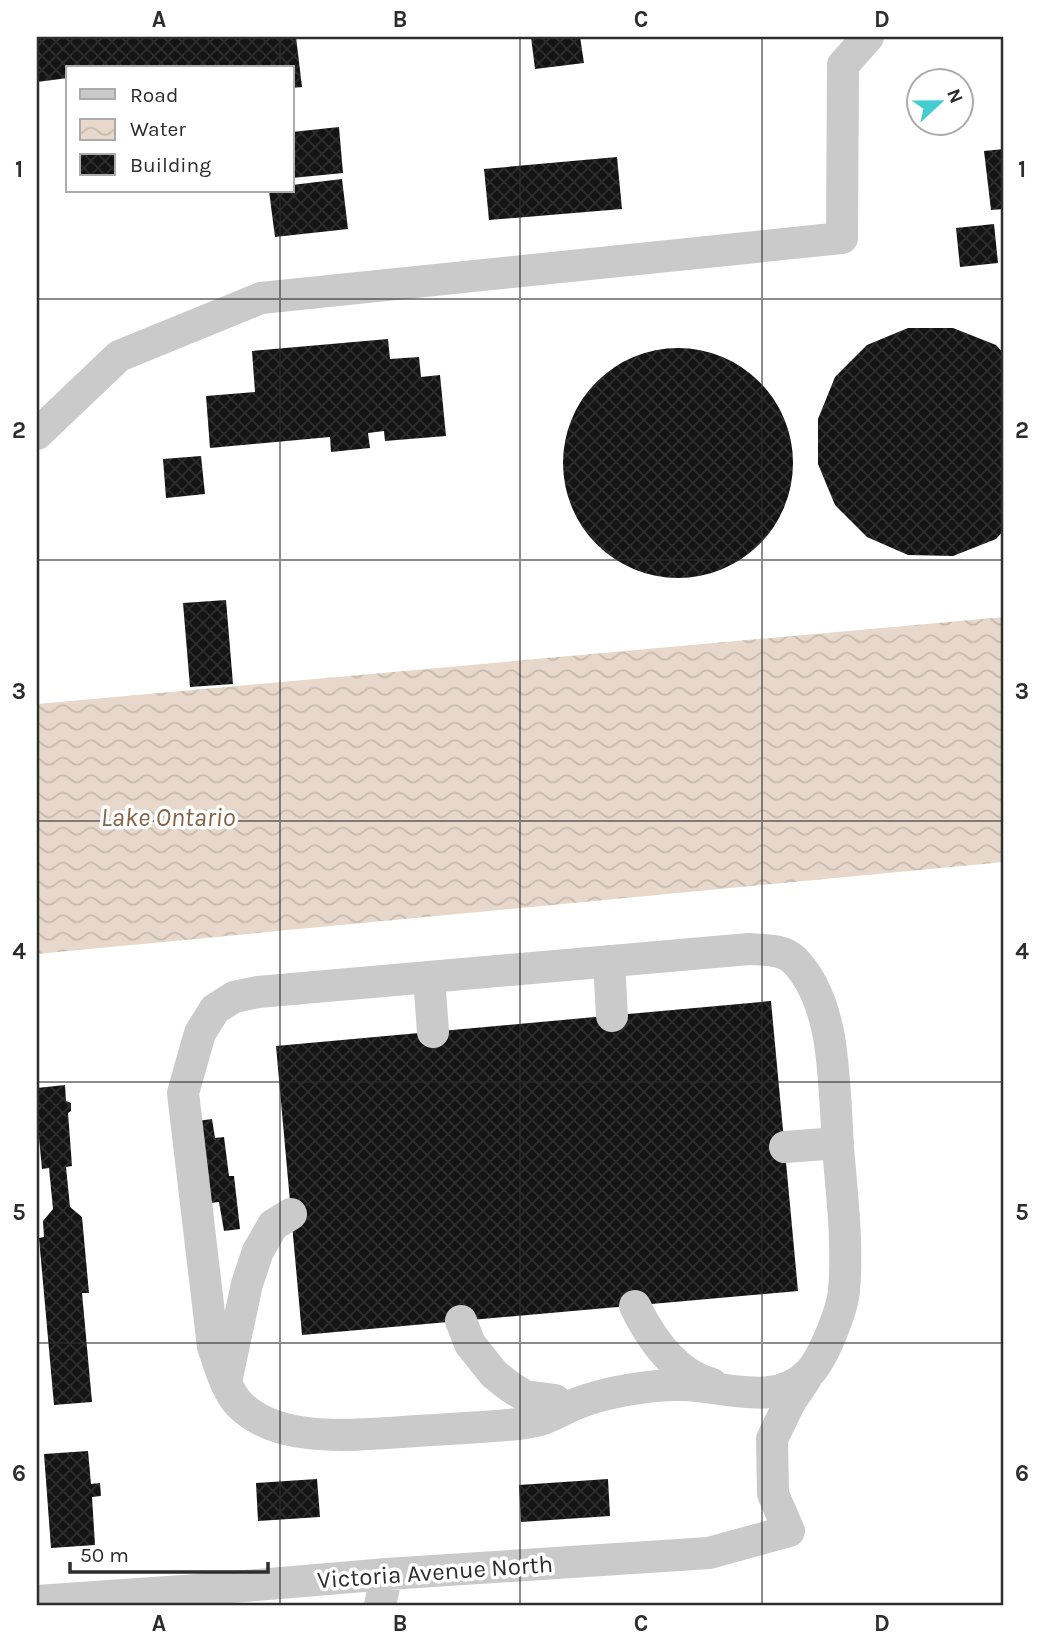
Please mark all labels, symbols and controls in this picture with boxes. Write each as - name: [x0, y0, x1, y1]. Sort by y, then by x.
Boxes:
- text: A: [152, 6, 166, 33]
- text: B: [393, 6, 407, 33]
- text: C: [634, 6, 648, 33]
- text: D: [874, 6, 890, 33]
- legend: [66, 66, 294, 192]
- north arrow: [904, 66, 974, 136]
- text: Road: [130, 83, 178, 107]
- text: N: [942, 86, 968, 106]
- text: Water: [130, 117, 186, 141]
- text: Building: [130, 153, 211, 177]
- text: 1: [15, 156, 23, 183]
- text: 1: [1018, 156, 1026, 183]
- text: 2: [12, 417, 26, 444]
- text: 2: [1015, 417, 1029, 444]
- text: 3: [12, 678, 26, 705]
- text: 3: [1015, 678, 1029, 705]
- water label: Lake Ontario: [101, 802, 236, 833]
- text: 4: [12, 938, 26, 965]
- text: 4: [1015, 938, 1029, 965]
- text: 5: [12, 1199, 26, 1226]
- text: 5: [1015, 1199, 1029, 1226]
- text: 6: [12, 1460, 26, 1487]
- text: 6: [1015, 1460, 1029, 1487]
- scale bar: [70, 1530, 268, 1574]
- text: 50 m: [80, 1543, 129, 1567]
- street label: Victoria Avenue North: [316, 1550, 554, 1594]
- text: A: [152, 1610, 166, 1637]
- text: B: [393, 1610, 407, 1637]
- text: C: [634, 1610, 648, 1637]
- text: D: [874, 1610, 890, 1637]

